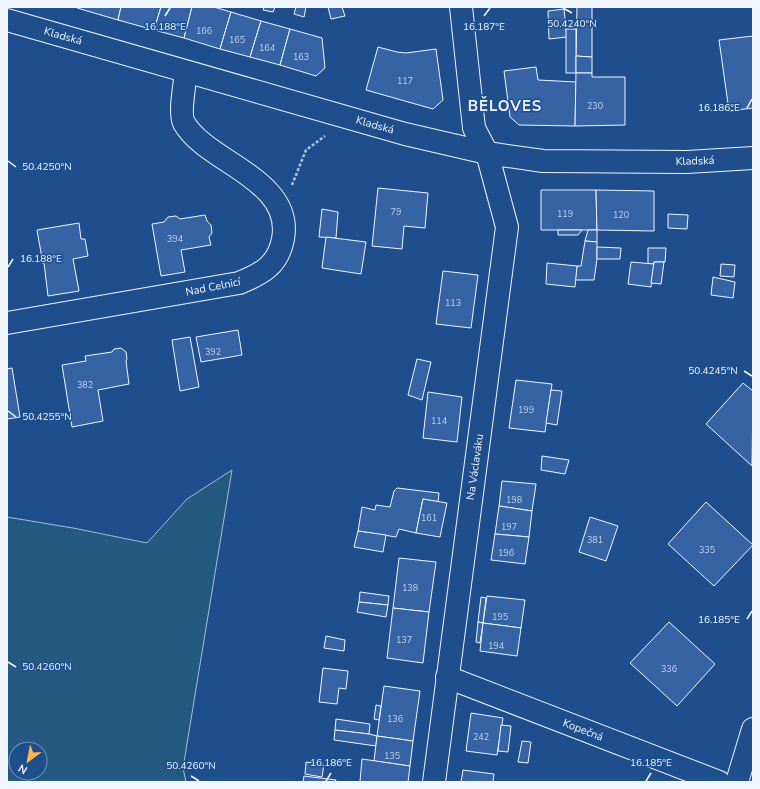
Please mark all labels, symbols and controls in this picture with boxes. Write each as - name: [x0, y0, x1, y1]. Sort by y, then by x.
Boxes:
- text: 50.4240°N: [547, 17, 597, 31]
- text: 16.188°E: [144, 20, 186, 34]
- text: 16.187°E: [463, 20, 505, 34]
- street label: Kladská: [42, 23, 84, 49]
- house number: 166: [196, 25, 212, 37]
- house number: 165: [229, 34, 245, 46]
- house number: 164: [259, 42, 276, 54]
- house number: 163: [293, 51, 309, 63]
- house number: 117: [397, 75, 413, 87]
- district label: BĚLOVES: [468, 96, 542, 116]
- house number: 230: [587, 100, 603, 112]
- text: 16.186°E: [698, 101, 740, 115]
- street label: Kladská: [354, 112, 396, 138]
- street label: Kladská: [675, 153, 715, 169]
- text: 50.4250°N: [22, 160, 72, 174]
- house number: 79: [391, 206, 401, 218]
- house number: 119: [557, 208, 573, 220]
- house number: 120: [613, 209, 629, 221]
- house number: 394: [167, 233, 184, 245]
- text: 16.188°E: [20, 252, 62, 266]
- street label: Nad Celnicí: [184, 274, 243, 300]
- house number: 113: [445, 297, 461, 309]
- house number: 392: [205, 346, 221, 358]
- text: 50.4245°N: [688, 364, 738, 378]
- house number: 382: [77, 379, 93, 391]
- house number: 199: [518, 404, 534, 416]
- text: 50.4255°N: [22, 410, 72, 424]
- house number: 114: [431, 415, 448, 427]
- street label: Na Václaváku: [463, 433, 487, 501]
- house number: 198: [506, 494, 522, 506]
- house number: 161: [421, 512, 437, 524]
- house number: 197: [501, 521, 517, 533]
- house number: 381: [587, 534, 603, 546]
- house number: 335: [699, 544, 715, 556]
- house number: 196: [498, 547, 514, 559]
- house number: 138: [402, 582, 418, 594]
- house number: 195: [492, 611, 508, 623]
- text: 16.185°E: [698, 613, 740, 627]
- house number: 137: [396, 634, 412, 646]
- house number: 194: [488, 640, 505, 652]
- text: 50.4260°N: [22, 660, 72, 674]
- house number: 336: [661, 663, 677, 675]
- house number: 136: [387, 713, 403, 725]
- street label: Kopečná: [561, 715, 606, 745]
- house number: 242: [473, 731, 489, 743]
- north arrow: [8, 741, 48, 781]
- house number: 135: [384, 750, 400, 762]
- text: 16.186°E: [310, 756, 352, 770]
- text: 16.185°E: [630, 756, 672, 770]
- text: 50.4260°N: [166, 759, 216, 773]
- text: N: [15, 761, 30, 778]

